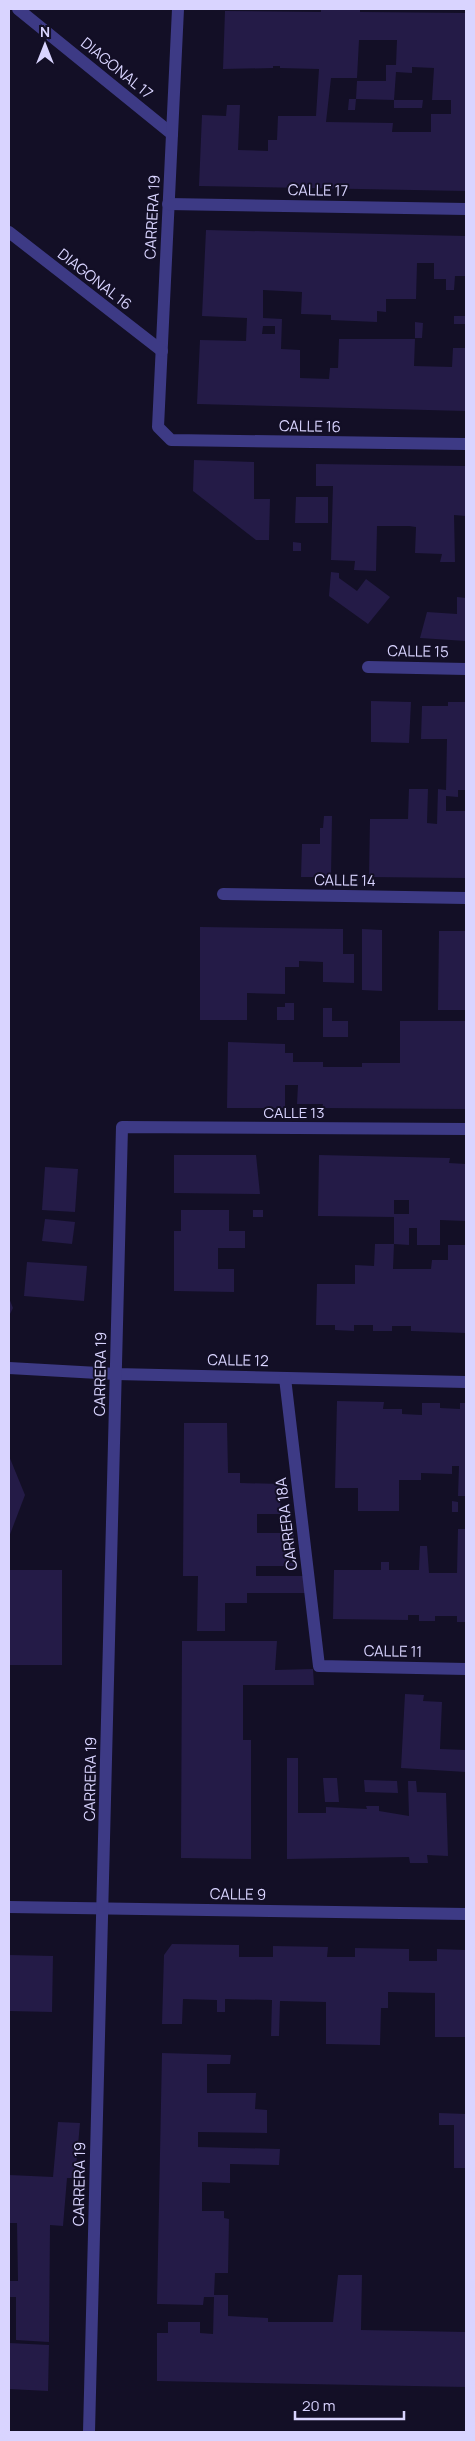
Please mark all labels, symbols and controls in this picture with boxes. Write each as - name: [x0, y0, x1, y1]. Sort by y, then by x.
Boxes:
- north arrow: [20, 20, 70, 70]
- text: N: [40, 22, 50, 41]
- street label: DIAGONAL 17: [76, 32, 158, 104]
- street label: CARRERA 19: [139, 174, 165, 260]
- street label: CALLE 17: [288, 179, 348, 201]
- street label: DIAGONAL 16: [53, 243, 137, 315]
- street label: CALLE 16: [279, 415, 341, 437]
- street label: CALLE 15: [387, 640, 449, 662]
- street label: CALLE 14: [314, 869, 376, 891]
- street label: CALLE 13: [264, 1102, 324, 1123]
- street label: CARRERA 19: [89, 1332, 111, 1416]
- street label: CALLE 12: [207, 1349, 269, 1371]
- street label: CARRERA 18A: [270, 1476, 302, 1572]
- street label: CALLE 11: [364, 1640, 422, 1662]
- street label: CARRERA 19: [79, 1737, 101, 1821]
- street label: CALLE 9: [210, 1883, 266, 1905]
- street label: CARRERA 19: [68, 2142, 90, 2226]
- scale bar: [295, 2388, 404, 2420]
- text: 20 m: [302, 2395, 335, 2416]

